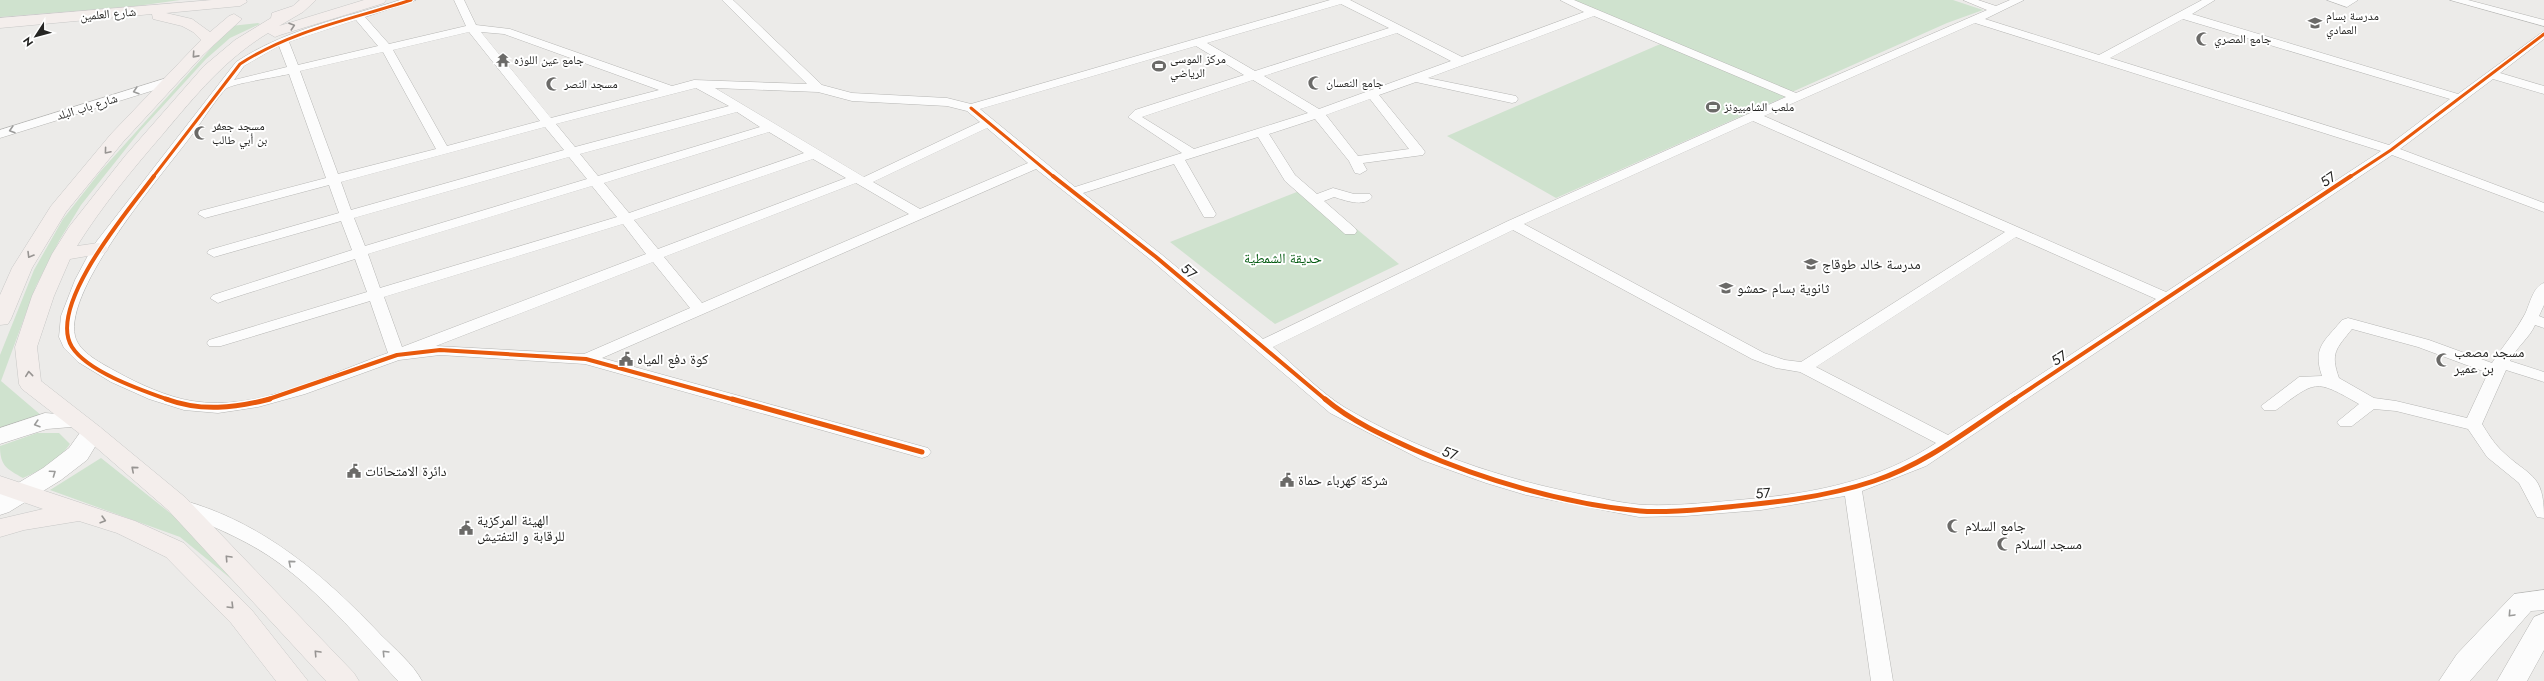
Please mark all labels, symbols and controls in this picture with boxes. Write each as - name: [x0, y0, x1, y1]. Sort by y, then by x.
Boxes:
- street label: شارع العلمين: [79, 3, 137, 25]
- place label: مدرسة بسام العمادي: [2326, 7, 2379, 40]
- school or university icon: مدرسة بسام العمادي: [2307, 15, 2323, 31]
- north arrow: [16, 16, 56, 56]
- one-way arrow: [288, 23, 295, 31]
- place label: جامع المصري: [2214, 30, 2272, 49]
- mosque icon: جامع المصري: [2195, 31, 2211, 47]
- text: N: [19, 34, 37, 50]
- one-way arrow: [192, 50, 200, 58]
- place label: مركز الموسى الرياضي: [1170, 50, 1226, 83]
- place label: جامع عين اللوزه: [514, 51, 584, 69]
- temple icon: جامع عين اللوزه: [495, 52, 511, 68]
- sports icon: مركز الموسى الرياضي: [1151, 58, 1167, 74]
- place label: جامع النعسان: [1326, 74, 1384, 92]
- place label: مسجد النصر: [563, 75, 618, 93]
- mosque icon: جامع النعسان: [1307, 75, 1323, 91]
- mosque icon: مسجد النصر: [545, 76, 561, 92]
- one-way arrow: [133, 87, 140, 95]
- street label: شارع باب البلد: [54, 89, 120, 125]
- place label: ملعب الشامبيونز: [1723, 98, 1794, 116]
- sports icon: ملعب الشامبيونز: [1705, 99, 1721, 115]
- place label: مسجد جعفر بن أبي طالب: [211, 117, 267, 150]
- one-way arrow: [8, 125, 15, 134]
- mosque icon: مسجد جعفر بن أبي طالب: [193, 125, 209, 141]
- one-way arrow: [105, 146, 112, 154]
- street label: 57: [2316, 166, 2340, 192]
- park label: حديقة الشمطية: [1244, 248, 1322, 268]
- one-way arrow: [27, 251, 35, 258]
- place label: مدرسة خالد طوقاج: [1822, 254, 1921, 274]
- school or university icon: مدرسة خالد طوقاج: [1803, 256, 1819, 272]
- street label: 57: [1177, 258, 1202, 284]
- place label: ثانوية بسام حمشو: [1737, 278, 1830, 298]
- school or university icon: ثانوية بسام حمشو: [1718, 280, 1734, 296]
- place label: مسجد مصعب بن عمير: [2453, 342, 2524, 378]
- street label: 57: [2047, 345, 2071, 371]
- place label: كوة دفع المياه: [637, 349, 708, 369]
- public building icon: كوة دفع المياه: [618, 351, 634, 367]
- mosque icon: مسجد مصعب بن عمير: [2435, 352, 2451, 368]
- one-way arrow: [25, 371, 34, 378]
- one-way arrow: [33, 419, 40, 427]
- street label: 57: [1439, 441, 1461, 465]
- place label: دائرة الامتحانات: [365, 461, 447, 481]
- public building icon: دائرة الامتحانات: [346, 463, 362, 479]
- one-way arrow: [131, 466, 139, 473]
- one-way arrow: [49, 470, 56, 478]
- place label: شركة كهرباء حماة: [1298, 470, 1388, 490]
- public building icon: شركة كهرباء حماة: [1279, 472, 1295, 488]
- street label: 57: [1755, 482, 1772, 504]
- place label: الهيئة المركزية للرقابة و التفتيش: [477, 510, 565, 546]
- one-way arrow: [99, 515, 106, 524]
- place label: جامع السلام: [1965, 516, 2026, 536]
- mosque icon: جامع السلام: [1946, 518, 1962, 534]
- public building icon: الهيئة المركزية للرقابة و التفتيش: [458, 520, 474, 536]
- place label: مسجد السلام: [2015, 534, 2082, 554]
- mosque icon: مسجد السلام: [1996, 536, 2012, 552]
- one-way arrow: [225, 555, 233, 563]
- one-way arrow: [288, 560, 296, 567]
- one-way arrow: [226, 601, 234, 609]
- one-way arrow: [2509, 610, 2516, 617]
- one-way arrow: [315, 650, 322, 657]
- one-way arrow: [382, 650, 389, 658]

